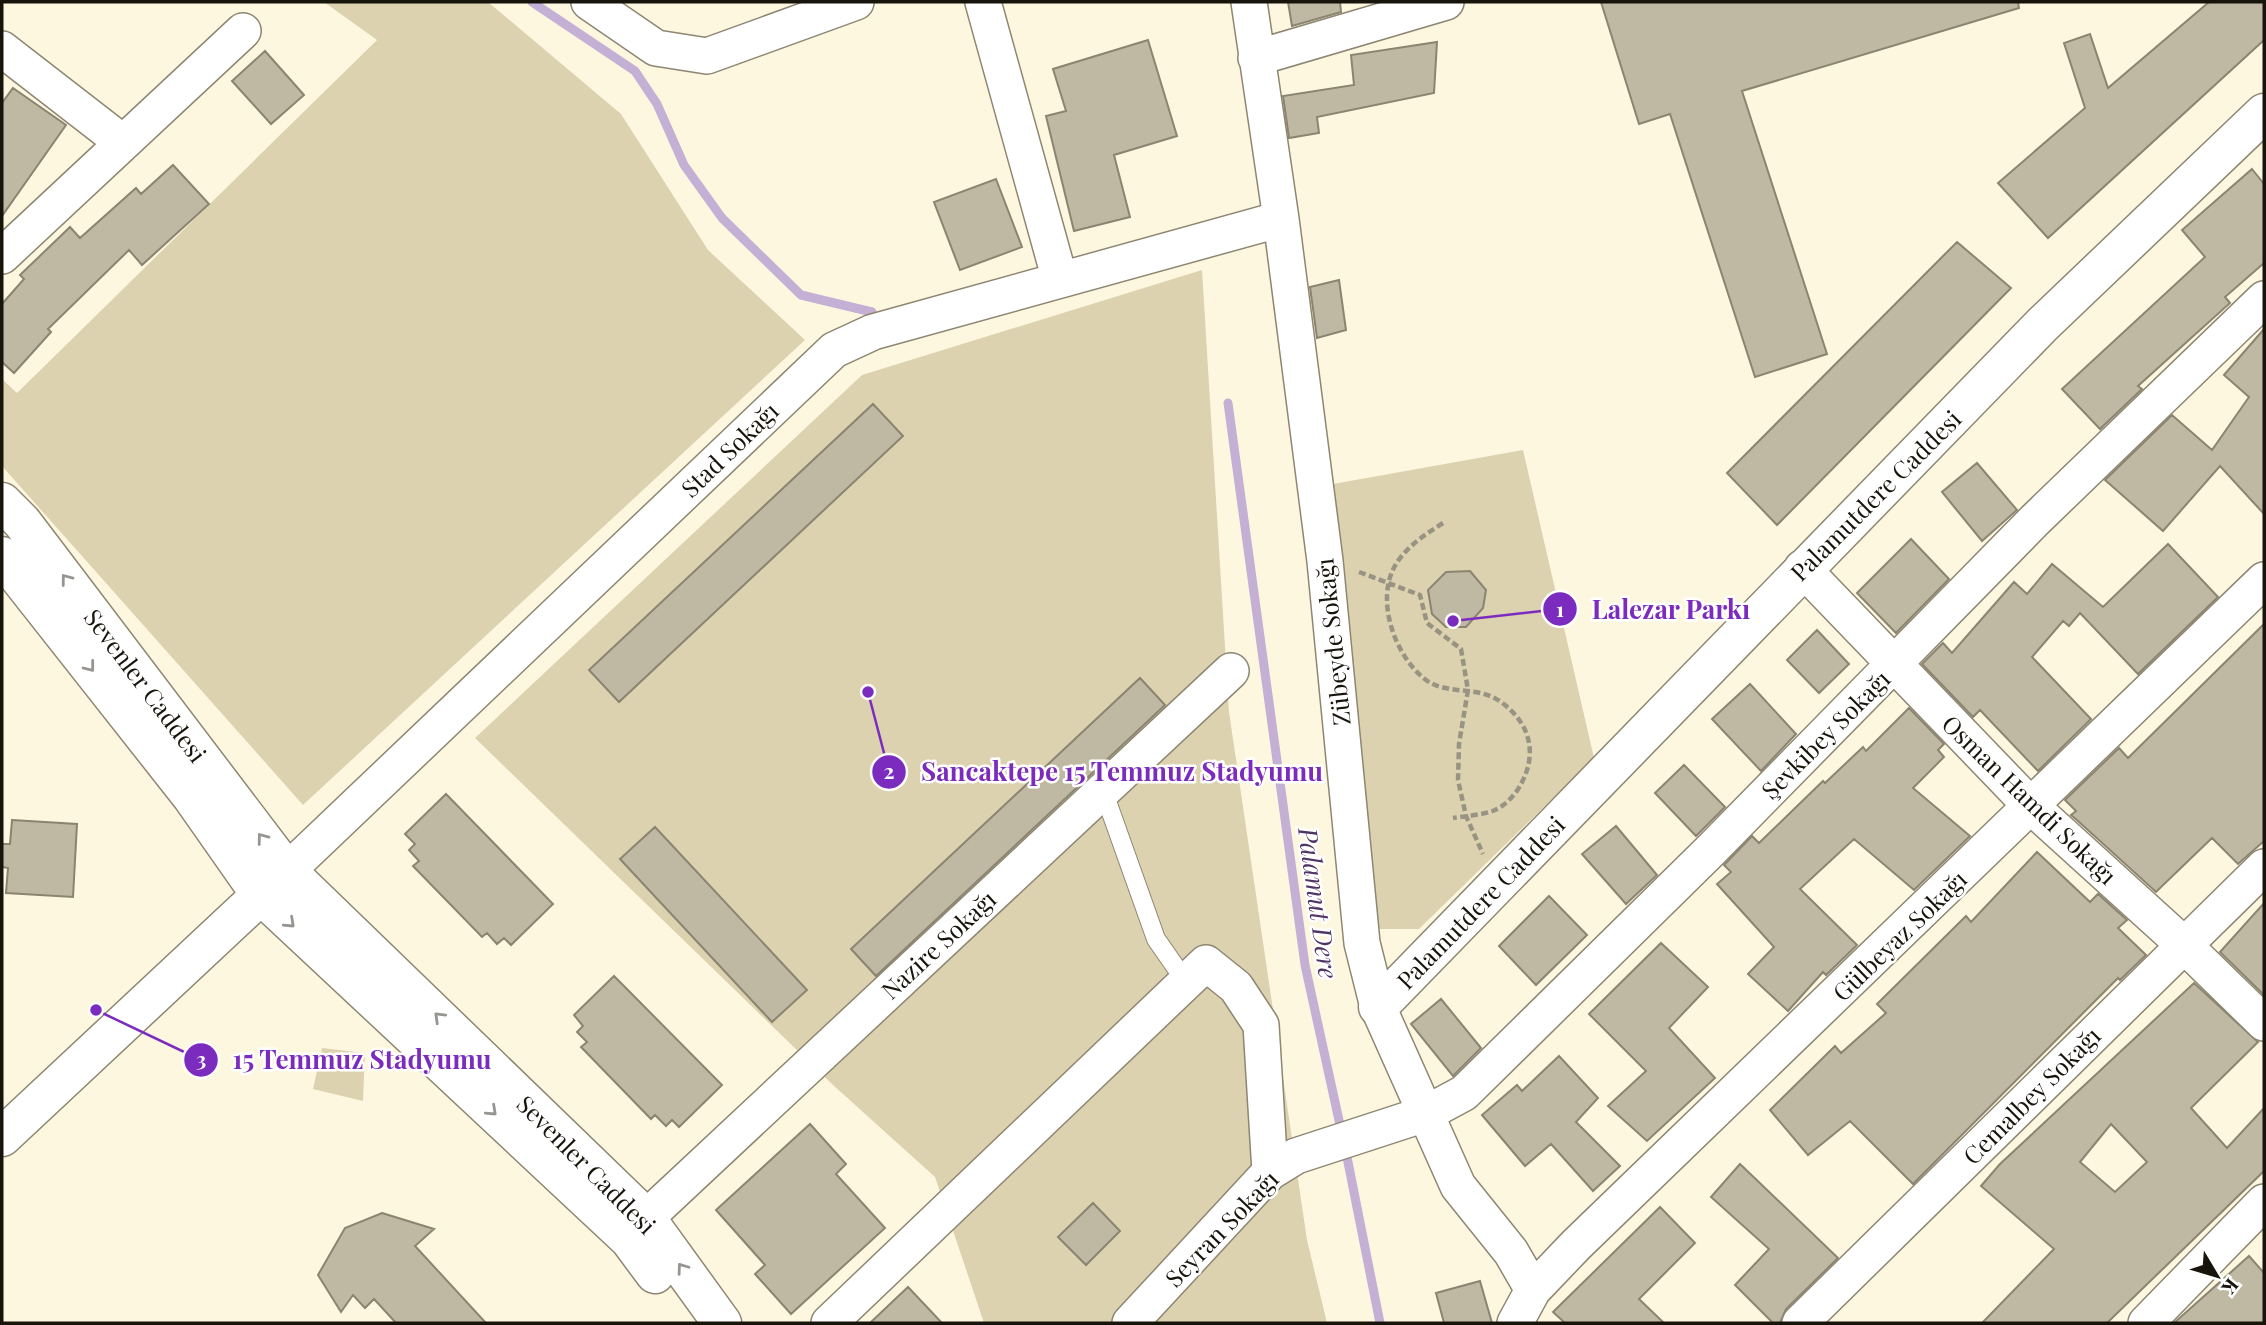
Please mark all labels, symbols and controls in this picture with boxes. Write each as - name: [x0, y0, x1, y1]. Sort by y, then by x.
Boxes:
- street label: Stad Sokağı: [673, 394, 785, 504]
- street label: Palamutdere Caddesi: [1783, 403, 1967, 587]
- street label: Zübeyde Sokağı: [1307, 557, 1357, 727]
- one-way arrow: [61, 574, 74, 586]
- callout: Lalezar Parkı: [1542, 586, 1764, 633]
- text: Lalezar Parkı: [1592, 591, 1750, 626]
- text: 1: [1556, 594, 1564, 622]
- street label: Sevenler Caddesi: [78, 602, 214, 768]
- one-way arrow: [81, 660, 94, 672]
- street label: Şevkibey Sokağı: [1754, 663, 1896, 805]
- street label: Osman Hamdi Sokağı: [1936, 707, 2124, 891]
- callout: Sancaktepe 15 Temmuz Stadyumu: [871, 748, 1337, 795]
- text: Sancaktepe 15 Temmuz Stadyumu: [921, 753, 1323, 788]
- text: 2: [884, 756, 895, 784]
- street label: Palamutdere Caddesi: [1389, 808, 1571, 996]
- water label: Palamut Dere: [1291, 824, 1347, 981]
- one-way arrow: [258, 833, 271, 846]
- street label: Gülbeyaz Sokağı: [1825, 863, 1973, 1007]
- street label: Nazire Sokağı: [874, 883, 1002, 1005]
- one-way arrow: [282, 914, 295, 927]
- one-way arrow: [434, 1013, 447, 1026]
- street label: Cemalbey Sokağı: [1955, 1019, 2107, 1171]
- callout: 15 Temmuz Stadyumu: [183, 1036, 506, 1083]
- text: 15 Temmuz Stadyumu: [233, 1041, 492, 1076]
- text: 3: [196, 1044, 206, 1072]
- street label: Sevenler Caddesi: [511, 1088, 663, 1240]
- one-way arrow: [484, 1103, 497, 1116]
- street label: Seyran Sokağı: [1157, 1163, 1285, 1293]
- north arrow: [2182, 1241, 2252, 1311]
- one-way arrow: [678, 1263, 690, 1276]
- text: K: [2217, 1274, 2246, 1301]

